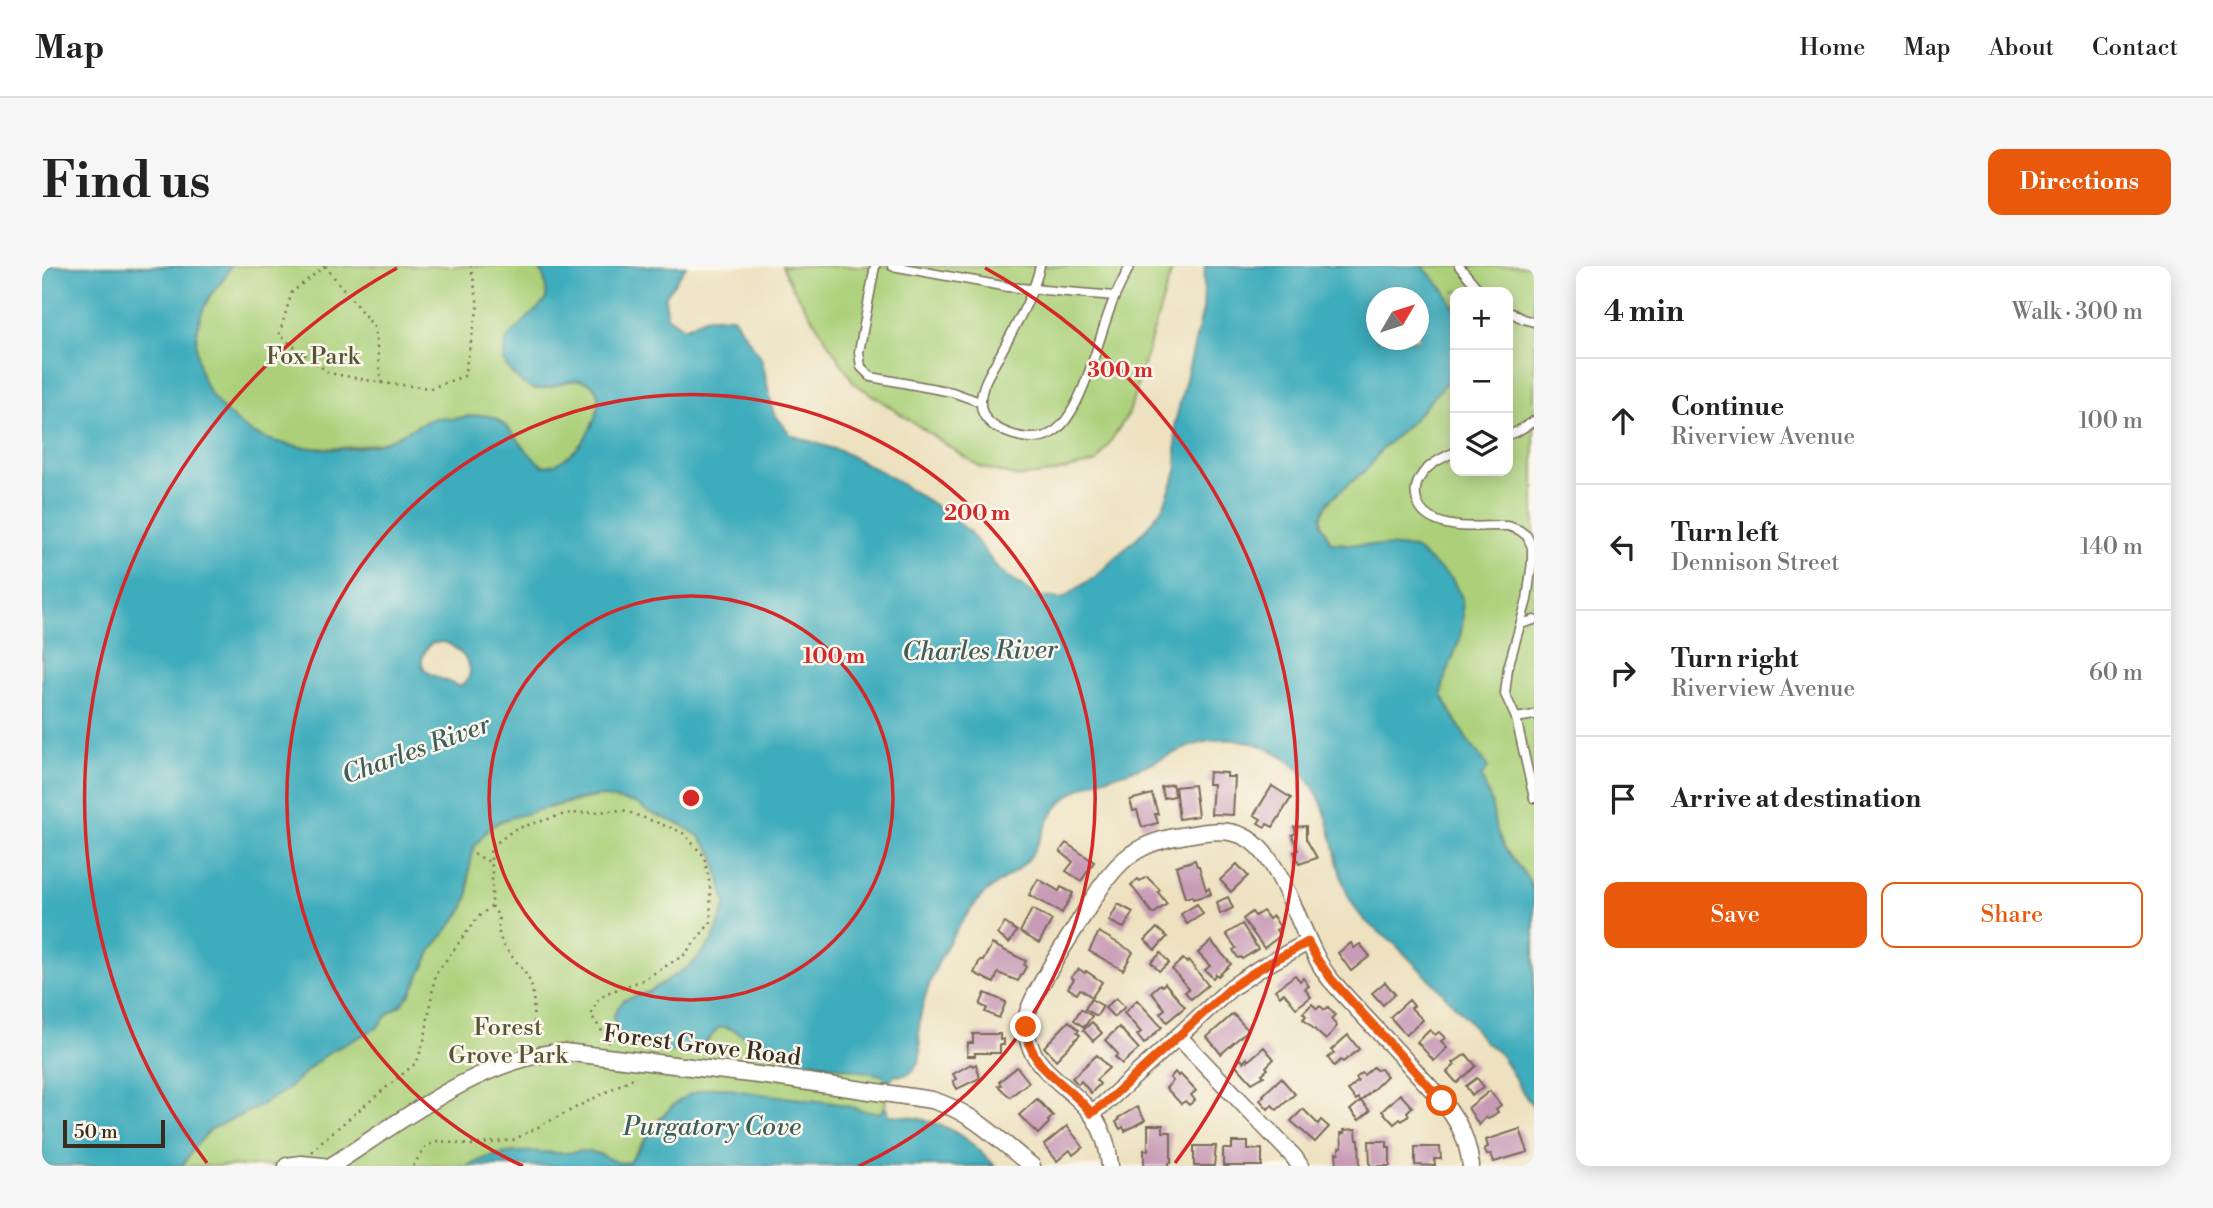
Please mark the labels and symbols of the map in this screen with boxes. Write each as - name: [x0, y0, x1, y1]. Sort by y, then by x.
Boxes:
- north arrow: [1366, 287, 1429, 350]
- park label: Fox Park: [266, 342, 362, 372]
- text: 300 m: [1087, 358, 1153, 384]
- text: 200 m: [944, 501, 1010, 527]
- water label: Charles River: [902, 634, 1059, 668]
- text: 100 m: [803, 644, 865, 670]
- water label: Charles River: [337, 708, 495, 792]
- centre of rings: [679, 786, 703, 810]
- route end: [1010, 1011, 1041, 1042]
- park label: Forest Grove Park: [448, 1013, 569, 1071]
- street label: Forest Grove Road: [601, 1019, 803, 1073]
- route start: [1426, 1085, 1457, 1116]
- water label: Purgatory Cove: [622, 1111, 801, 1143]
- scale bar: [63, 1117, 164, 1149]

